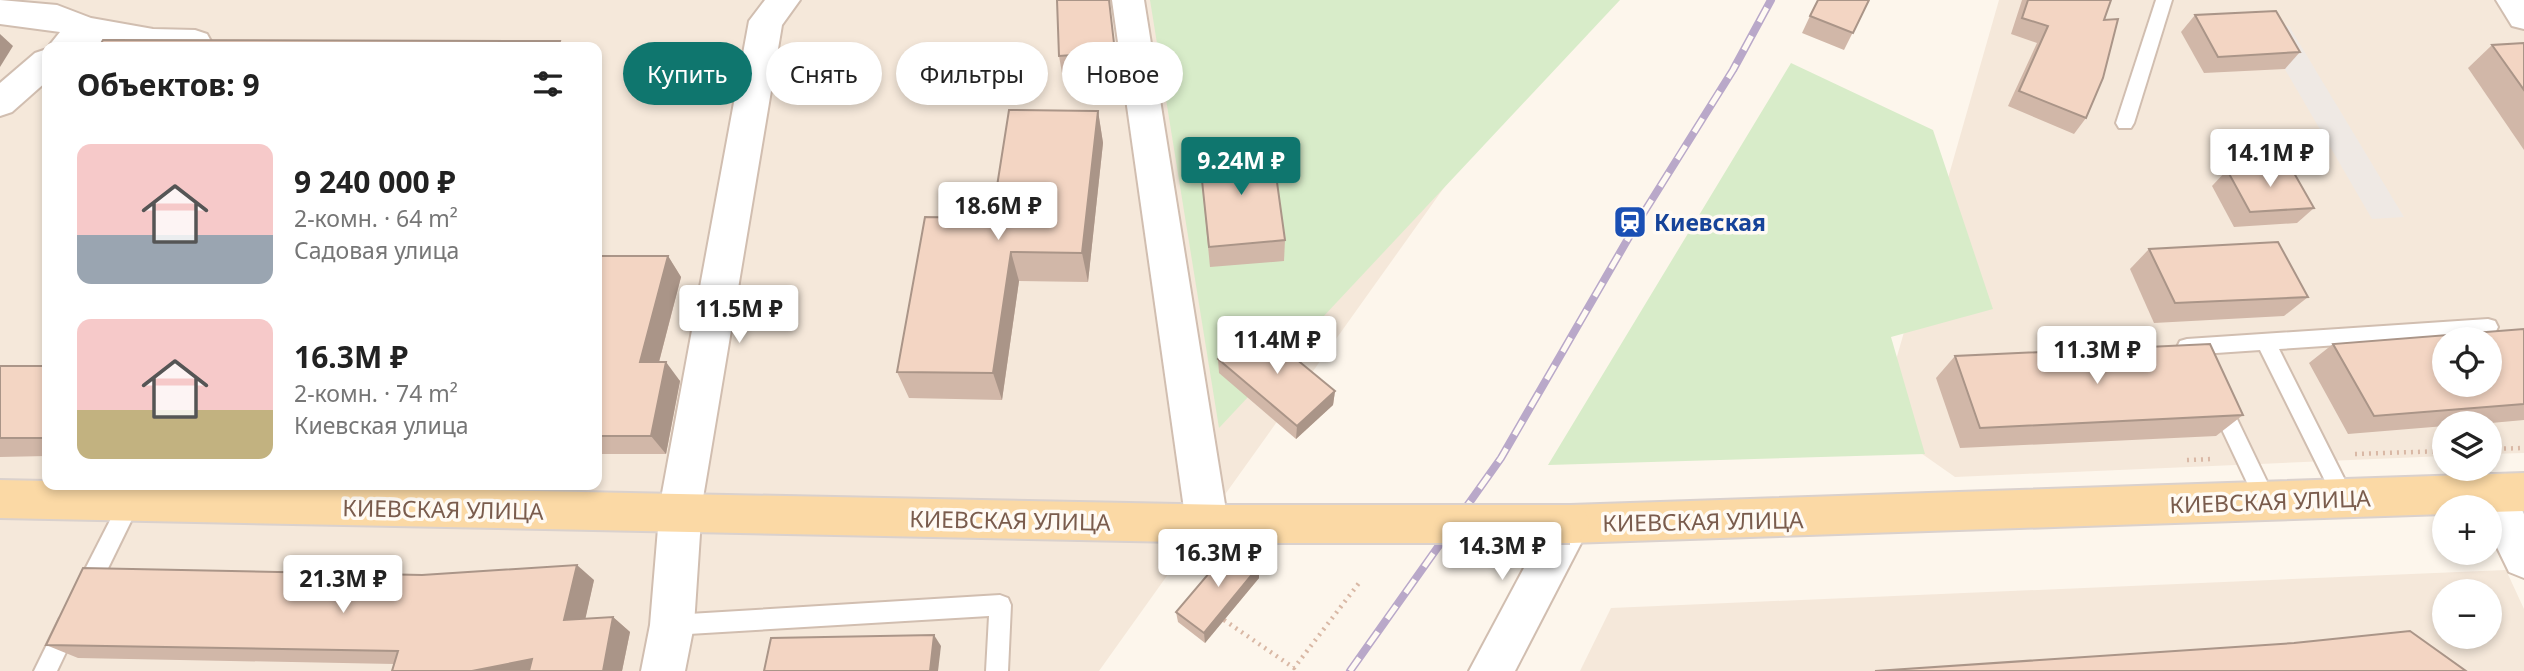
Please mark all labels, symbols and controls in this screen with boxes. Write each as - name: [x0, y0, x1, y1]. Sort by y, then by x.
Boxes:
- chip: Купить: [623, 42, 752, 105]
- chip: Снять: [766, 42, 882, 105]
- chip: Фильтры: [896, 42, 1048, 105]
- chip: Новое: [1062, 42, 1183, 105]
- text: Объектов: 9: [77, 64, 260, 105]
- icon: filters: [529, 65, 567, 103]
- pin: 14.1M ₽: [2205, 130, 2335, 189]
- text: 14.1M ₽: [2226, 136, 2314, 168]
- pin: 9.24M ₽: [1176, 138, 1306, 197]
- text: 9.24M ₽: [1197, 144, 1285, 176]
- text: 9 240 000 ₽: [294, 161, 456, 202]
- icon: home: [133, 172, 217, 256]
- pin: 18.6M ₽: [933, 182, 1063, 242]
- text: 18.6M ₽: [954, 189, 1042, 221]
- text: 2-комн. · 64 m²: [294, 202, 458, 234]
- station icon: Киевская: [1611, 203, 1649, 241]
- place label: Киевская: [1654, 206, 1766, 238]
- text: Садовая улица: [294, 234, 459, 266]
- pin: 11.5M ₽: [674, 286, 804, 345]
- text: 11.5M ₽: [695, 292, 783, 324]
- pin: 11.4M ₽: [1212, 316, 1342, 376]
- text: 11.4M ₽: [1233, 323, 1321, 355]
- pin: 11.3M ₽: [2032, 326, 2162, 386]
- map controls: [2432, 327, 2502, 649]
- button: locate: [2432, 327, 2502, 397]
- text: 11.3M ₽: [2053, 333, 2141, 365]
- text: 16.3M ₽: [294, 336, 408, 377]
- icon: home: [133, 347, 217, 431]
- text: 2-комн. · 74 m²: [294, 377, 458, 409]
- text: Киевская улица: [294, 409, 469, 441]
- button: layers: [2432, 411, 2502, 481]
- street label: КИЕВСКАЯ УЛИЦА: [2169, 481, 2371, 521]
- street label: КИЕВСКАЯ УЛИЦА: [342, 491, 544, 527]
- button: +: [2432, 495, 2502, 565]
- street label: КИЕВСКАЯ УЛИЦА: [909, 502, 1111, 538]
- street label: КИЕВСКАЯ УЛИЦА: [1602, 503, 1804, 539]
- pin: 14.3M ₽: [1437, 522, 1567, 582]
- text: 14.3M ₽: [1458, 529, 1546, 561]
- pin: 16.3M ₽: [1153, 530, 1283, 589]
- text: 16.3M ₽: [1174, 536, 1262, 568]
- pin: 21.3M ₽: [278, 556, 408, 615]
- text: 21.3M ₽: [299, 562, 387, 594]
- button: −: [2432, 579, 2502, 649]

